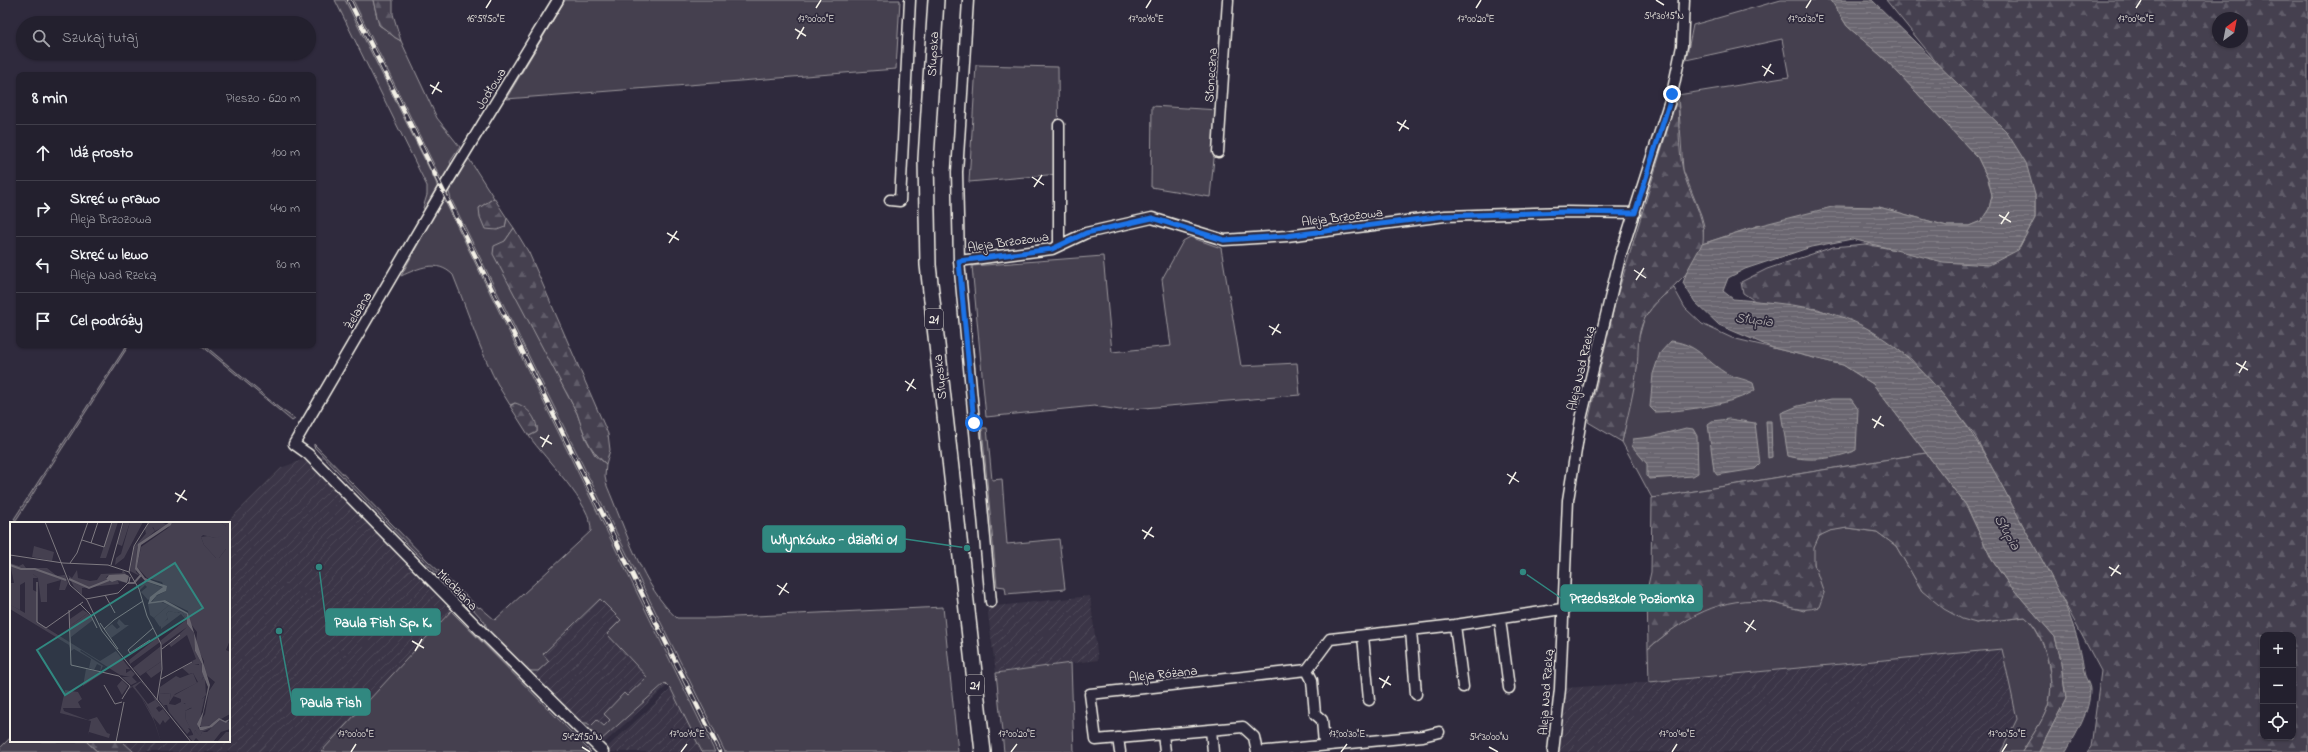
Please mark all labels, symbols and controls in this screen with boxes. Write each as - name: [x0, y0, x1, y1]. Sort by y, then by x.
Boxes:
- text: 54°30'15"N: [1644, 9, 1684, 24]
- text: 16°59'50"E: [467, 12, 505, 27]
- text: 17°00'00"E: [798, 12, 834, 27]
- text: 17°00'10"E: [1128, 12, 1164, 27]
- text: 17°00'20"E: [1457, 12, 1495, 27]
- text: 17°00'30"E: [1788, 12, 1824, 27]
- text: 17°00'40"E: [2118, 12, 2154, 27]
- north arrow: [2212, 12, 2248, 48]
- search box: [16, 16, 316, 60]
- icon: search: [30, 27, 52, 49]
- text: Szukaj tutaj: [62, 27, 138, 49]
- street label: Słupska: [923, 31, 944, 77]
- street label: Słoneczna: [1200, 47, 1223, 103]
- street label: Jodłowa: [471, 64, 511, 113]
- route end: [1663, 85, 1681, 103]
- text: 8 min: [32, 86, 67, 111]
- text: Pieszo · 620 m: [226, 89, 300, 108]
- icon: ahead: [32, 142, 54, 164]
- text: Idź prosto: [70, 142, 133, 164]
- text: 100 m: [271, 143, 300, 162]
- text: Skręć w prawo: [70, 188, 160, 210]
- icon: right: [32, 198, 54, 220]
- text: 440 m: [270, 199, 300, 218]
- street label: Aleja Brzozowa: [1301, 203, 1384, 232]
- text: Aleja Brzozowa: [70, 210, 152, 229]
- street label: Aleja Brzozowa: [966, 227, 1050, 258]
- text: Skręć w lewo: [70, 244, 148, 266]
- icon: left: [32, 254, 54, 276]
- text: 80 m: [276, 255, 300, 274]
- text: Aleja Nad Rzeką: [70, 266, 156, 285]
- street label: Żelazna: [340, 288, 377, 333]
- water label: Słupia: [1734, 308, 1774, 333]
- road number: 21: [925, 309, 943, 329]
- icon: arrive: [32, 310, 54, 332]
- text: Cel podróży: [70, 310, 143, 332]
- street label: Aleja Nad Rzeką: [1562, 324, 1600, 413]
- street label: Słupska: [929, 353, 952, 400]
- route start: [965, 414, 983, 432]
- water label: Słupia: [1988, 511, 2025, 555]
- inset map: [10, 522, 230, 742]
- callout: Włynkówko - działki 01: [763, 526, 905, 552]
- text: Włynkówko - działki 01: [771, 530, 898, 553]
- street label: Miedziana: [432, 565, 482, 615]
- callout: Przedszkole Poziomka: [1561, 585, 1702, 611]
- text: Przedszkole Poziomka: [1570, 589, 1695, 610]
- callout: Paula Fish Sp. K.: [326, 609, 440, 635]
- text: Paula Fish Sp. K.: [334, 613, 432, 634]
- map controls: [2260, 632, 2296, 740]
- button: +: [2260, 632, 2296, 668]
- street label: Aleja Nad Rzeką: [1534, 648, 1559, 736]
- street label: Aleja Różana: [1128, 661, 1198, 688]
- button: −: [2260, 668, 2296, 704]
- road number: 21: [966, 675, 984, 695]
- callout: Paula Fish: [292, 689, 370, 715]
- text: Paula Fish: [300, 693, 362, 714]
- button: locate: [2260, 704, 2296, 740]
- text: 17°00'00"E: [338, 727, 374, 742]
- text: 17°00'10"E: [669, 727, 705, 742]
- text: 17°00'20"E: [998, 727, 1036, 742]
- text: 17°00'30"E: [1329, 727, 1365, 742]
- text: 17°00'40"E: [1659, 727, 1695, 742]
- text: 17°00'50"E: [1988, 727, 2026, 742]
- text: 54°29'50"N: [562, 730, 603, 745]
- text: 54°30'00"N: [1469, 730, 1509, 745]

